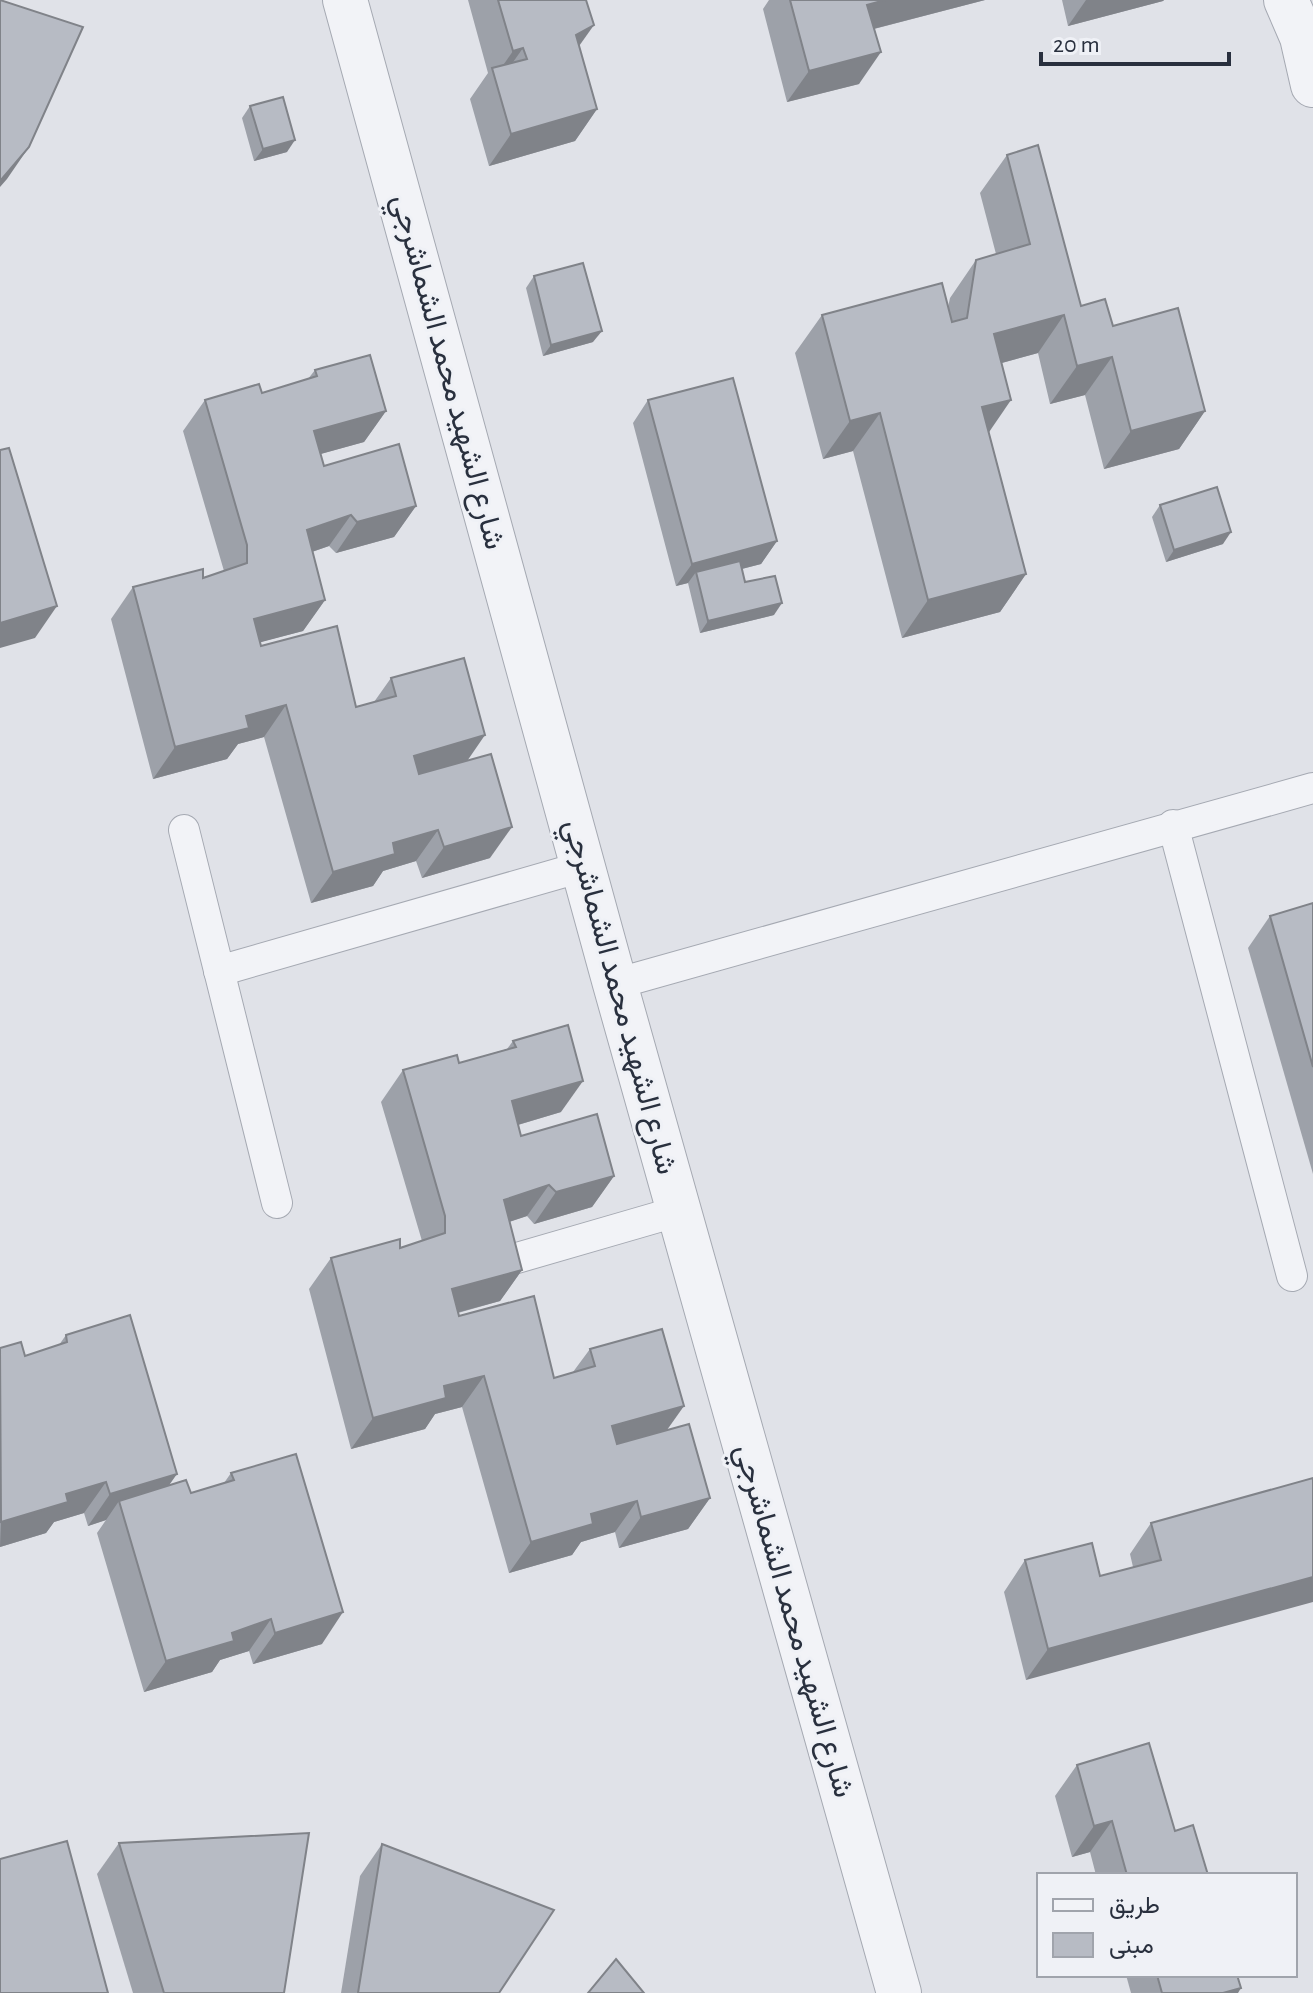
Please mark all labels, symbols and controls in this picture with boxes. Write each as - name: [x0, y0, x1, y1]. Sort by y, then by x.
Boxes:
- scale bar: [1041, 16, 1229, 66]
- text: 20 m: [1053, 33, 1100, 57]
- street label: شارع الشهيد محمد الشماشرجي: [378, 191, 510, 555]
- street label: شارع الشهيد محمد الشماشرجي: [550, 816, 682, 1180]
- street label: شارع الشهيد محمد الشماشرجي: [721, 1441, 859, 1803]
- legend: [1037, 1873, 1297, 1977]
- text: طريق: [1109, 1894, 1160, 1920]
- text: مبنى: [1109, 1934, 1154, 1959]

